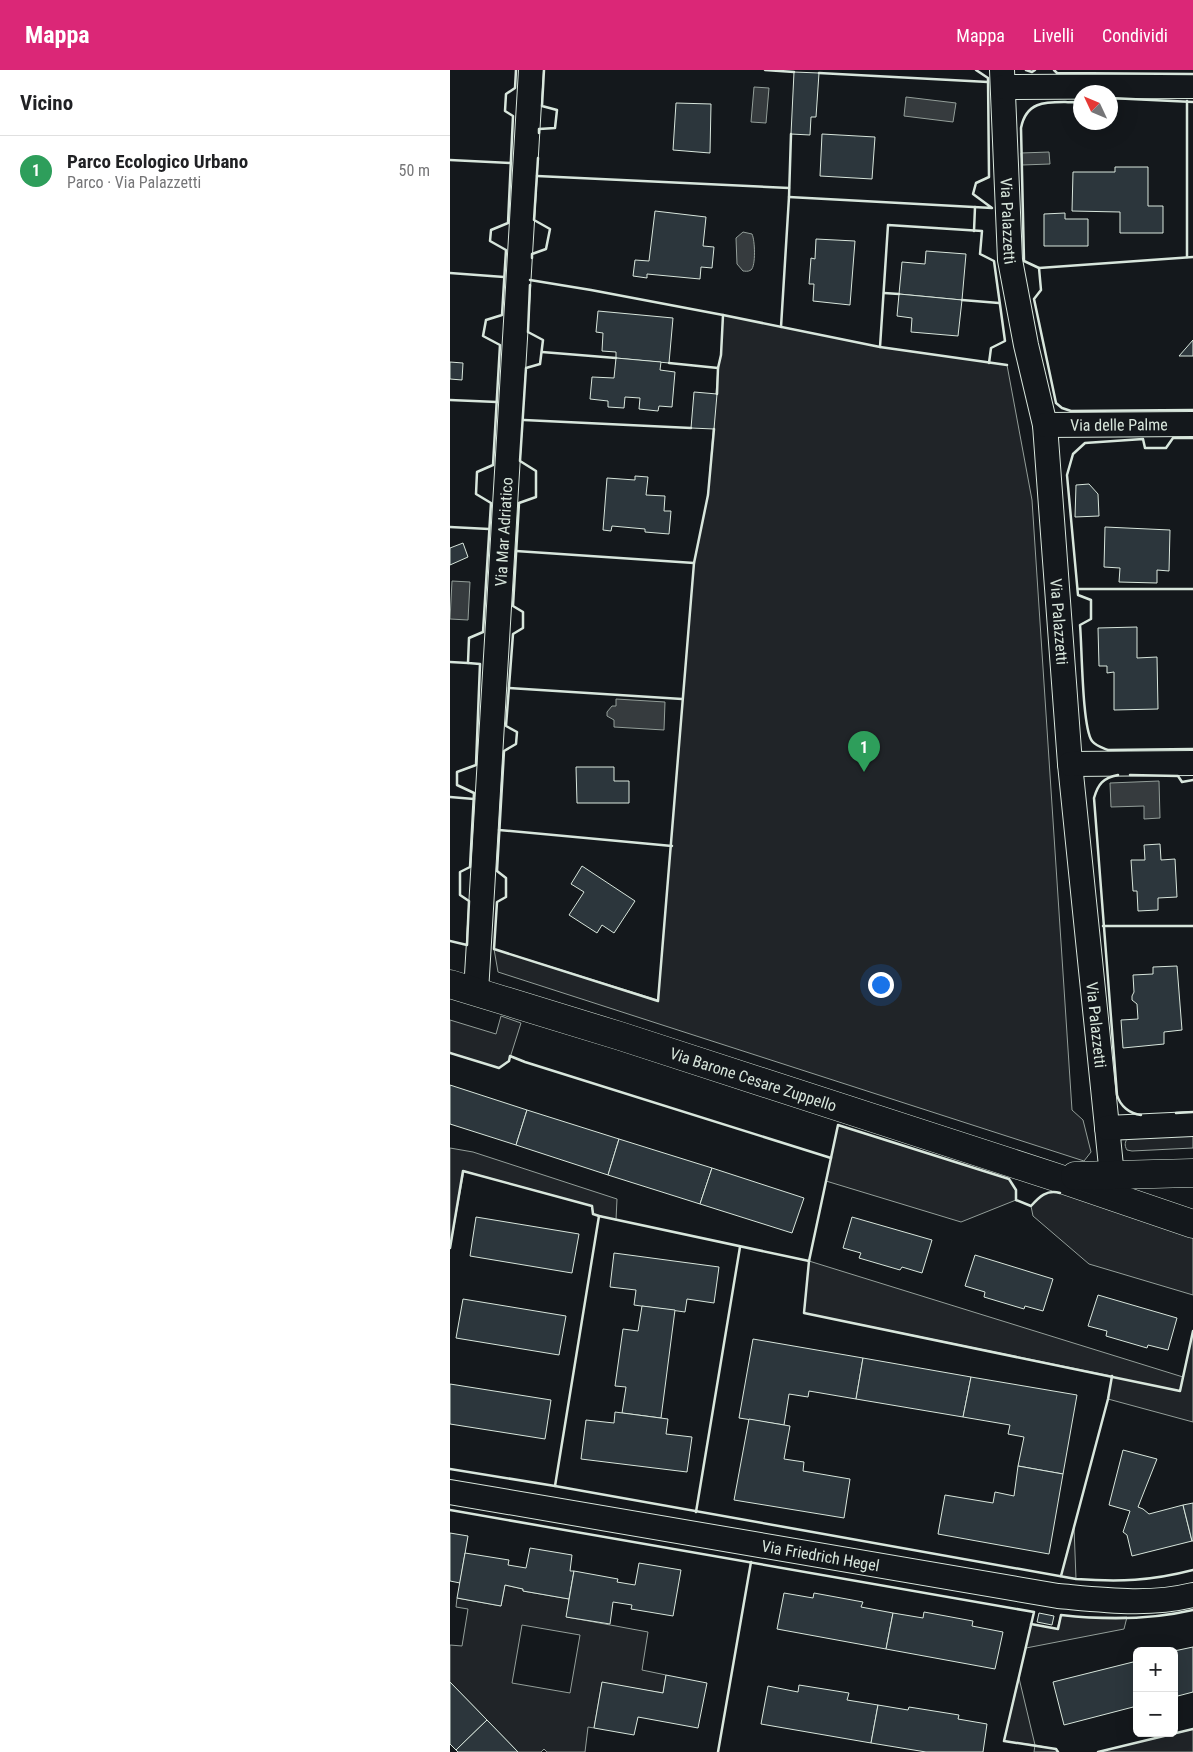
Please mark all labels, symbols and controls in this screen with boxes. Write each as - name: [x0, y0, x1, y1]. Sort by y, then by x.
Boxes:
- text: Mappa: [25, 21, 90, 49]
- text: Mappa: [956, 25, 1005, 46]
- text: Livelli: [1033, 25, 1074, 46]
- text: Condividi: [1102, 25, 1168, 46]
- north arrow: [1073, 85, 1118, 130]
- text: Vicino: [20, 91, 73, 115]
- text: Parco Ecologico Urbano: [67, 150, 248, 173]
- text: 1: [32, 161, 40, 180]
- text: 50 m: [398, 161, 430, 180]
- text: Parco · Via Palazzetti: [67, 173, 201, 192]
- street label: Via Palazzetti: [997, 177, 1020, 266]
- street label: Via delle Palme: [1070, 415, 1168, 435]
- street label: Via Mar Adriatico: [491, 477, 517, 587]
- street label: Via Palazzetti: [1046, 578, 1072, 665]
- pin: 1: [848, 731, 880, 772]
- your location: [868, 972, 894, 998]
- street label: Via Palazzetti: [1082, 981, 1110, 1069]
- street label: Via Barone Cesare Zuppello: [667, 1044, 839, 1116]
- street label: Via Friedrich Hegel: [760, 1536, 881, 1575]
- map controls: [1133, 1647, 1178, 1737]
- button: +: [1133, 1647, 1178, 1692]
- button: −: [1133, 1692, 1178, 1737]

